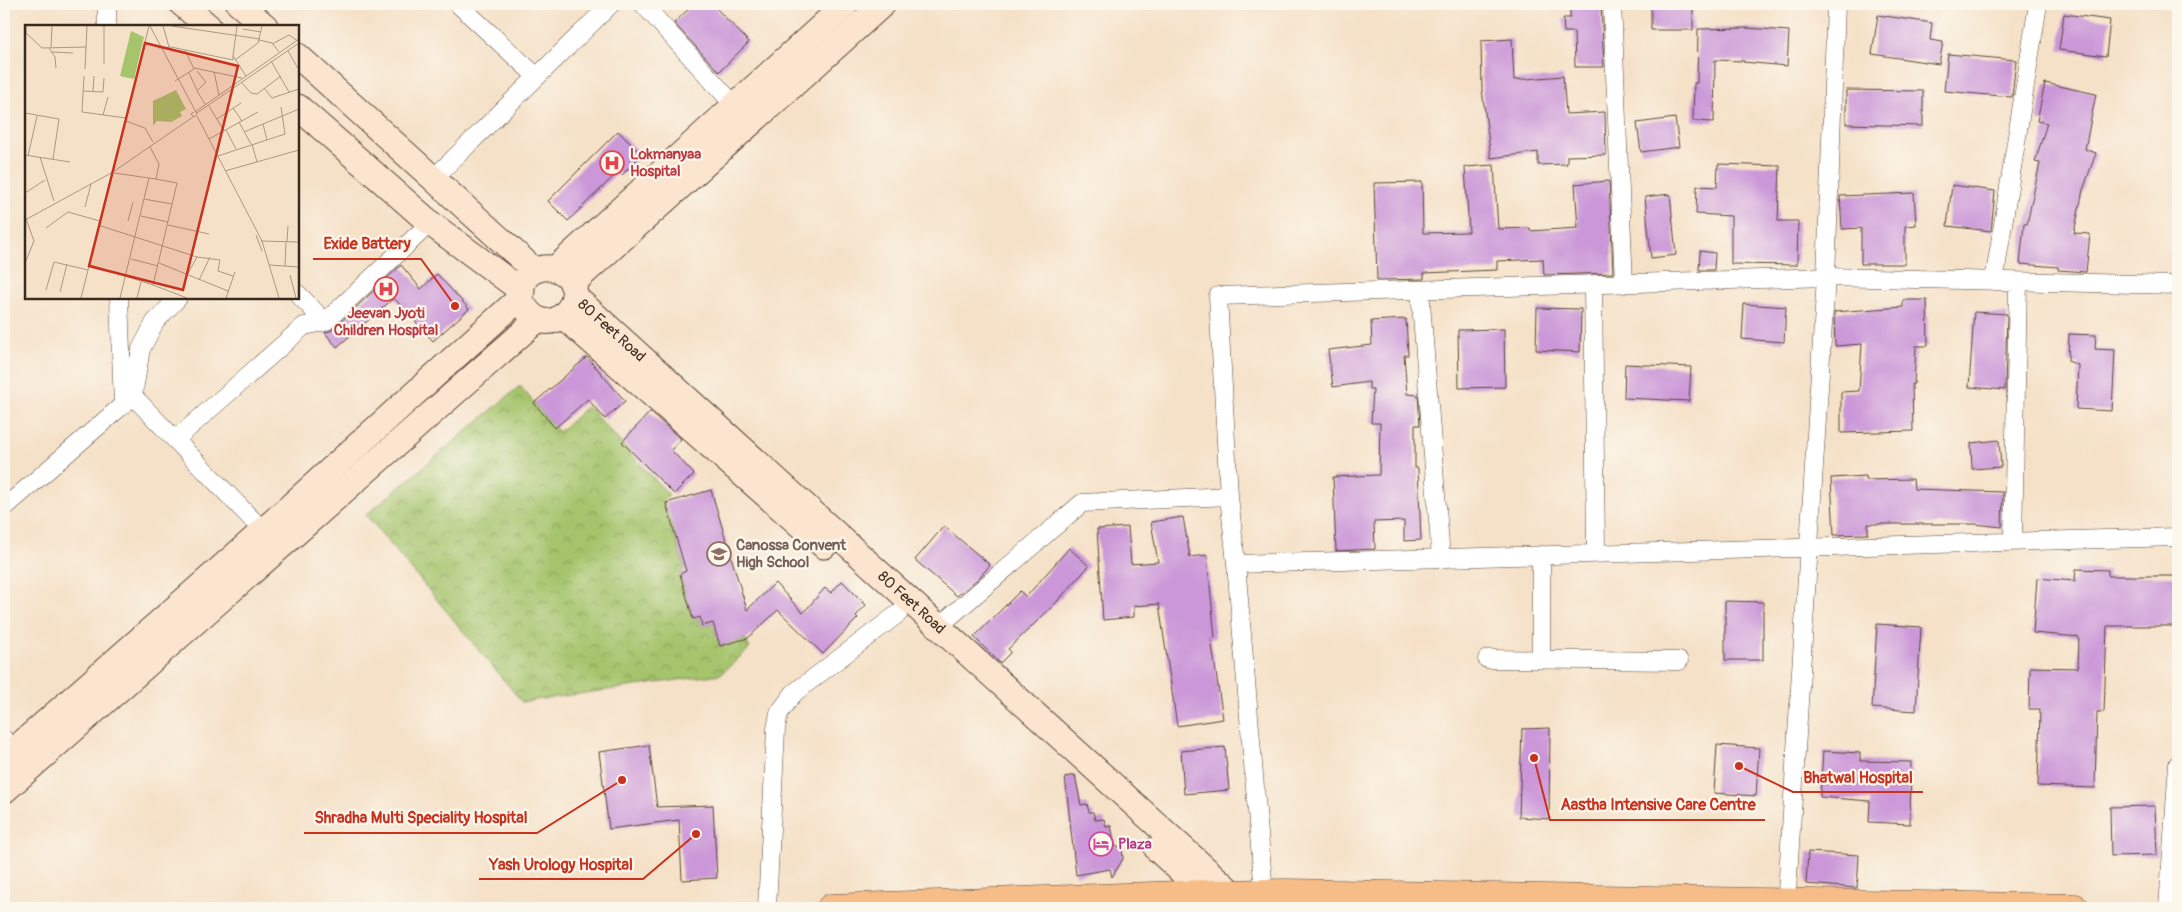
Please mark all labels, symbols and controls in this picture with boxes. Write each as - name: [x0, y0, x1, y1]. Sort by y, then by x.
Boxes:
- inset map: [25, 25, 299, 299]
- place label: Lokmanyaa Hospital: [630, 145, 701, 181]
- hospital icon: Lokmanyaa Hospital: [599, 150, 625, 176]
- callout: Exide Battery: [313, 228, 421, 259]
- text: Exide Battery: [323, 234, 411, 254]
- hospital icon: Jeevan Jyoti Children Hospital: [373, 276, 399, 302]
- street label: 80 Feet Road: [574, 295, 650, 366]
- place label: Jeevan Jyoti Children Hospital: [334, 304, 438, 340]
- place label: Canossa Convent High School: [736, 536, 847, 572]
- school or university icon: Canossa Convent High School: [706, 541, 732, 567]
- street label: 80 Feet Road: [874, 567, 950, 638]
- callout: Bhatwal Hospital: [1793, 761, 1923, 792]
- text: Bhatwal Hospital: [1803, 768, 1913, 788]
- callout: Aastha Intensive Care Centre: [1550, 789, 1765, 820]
- text: Aastha Intensive Care Centre: [1560, 795, 1757, 815]
- callout: Shradha Multi Speciality Hospital: [304, 802, 537, 833]
- text: Shradha Multi Speciality Hospital: [315, 808, 528, 828]
- hotel icon: Plaza: [1088, 831, 1114, 857]
- place label: Plaza: [1118, 835, 1152, 854]
- callout: Yash Urology Hospital: [479, 848, 643, 879]
- text: Yash Urology Hospital: [488, 855, 633, 875]

